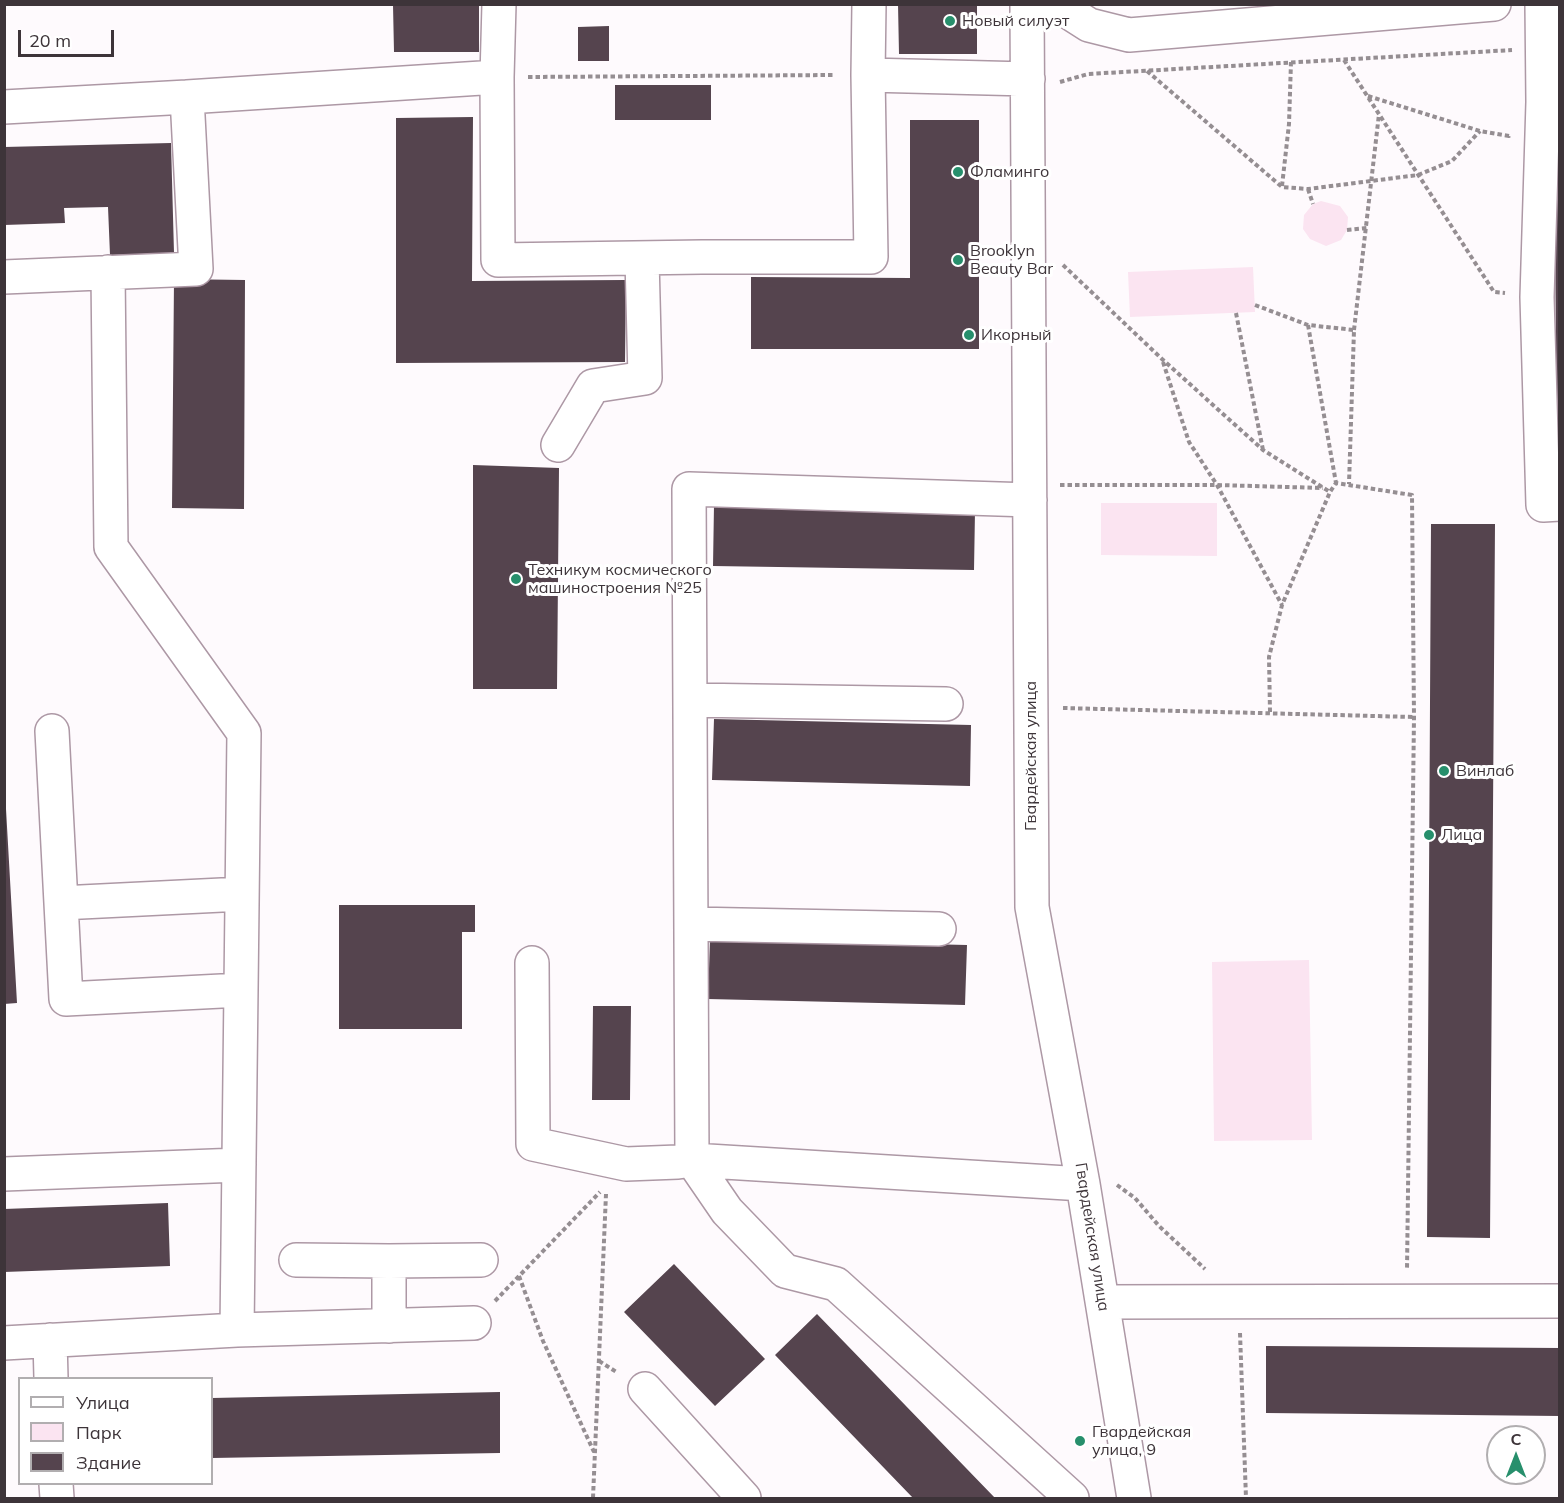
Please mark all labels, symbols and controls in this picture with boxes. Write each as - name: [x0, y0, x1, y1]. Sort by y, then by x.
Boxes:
- place label: Новый силуэт: [962, 11, 1069, 31]
- marker: Новый силуэт: [943, 14, 957, 28]
- scale bar: [21, 18, 117, 56]
- text: 20 m: [29, 29, 71, 52]
- place label: Фламинго: [970, 162, 1049, 182]
- marker: Фламинго: [951, 165, 965, 179]
- place label: Brooklyn Beauty Bar: [970, 241, 1053, 279]
- marker: Brooklyn Beauty Bar: [951, 253, 965, 267]
- place label: Икорный: [981, 325, 1052, 345]
- marker: Икорный: [962, 328, 976, 342]
- place label: Техникум космического машиностроения №25: [528, 560, 712, 598]
- marker: Техникум космического машиностроения №25: [509, 572, 523, 586]
- street label: Гвардейская улица: [1021, 681, 1041, 831]
- place label: Винлаб: [1456, 761, 1514, 781]
- marker: Винлаб: [1437, 764, 1451, 778]
- place label: Лица: [1441, 825, 1482, 845]
- marker: Лица: [1422, 828, 1436, 842]
- street label: Гвардейская улица: [1071, 1161, 1113, 1313]
- legend: [18, 1377, 213, 1485]
- text: Улица: [76, 1391, 130, 1414]
- text: Парк: [76, 1421, 121, 1444]
- place label: Гвардейская улица, 9: [1092, 1422, 1191, 1460]
- north arrow: [1486, 1425, 1546, 1485]
- text: С: [1511, 1429, 1521, 1449]
- marker: Гвардейская улица, 9: [1073, 1434, 1087, 1448]
- text: Здание: [76, 1451, 141, 1474]

